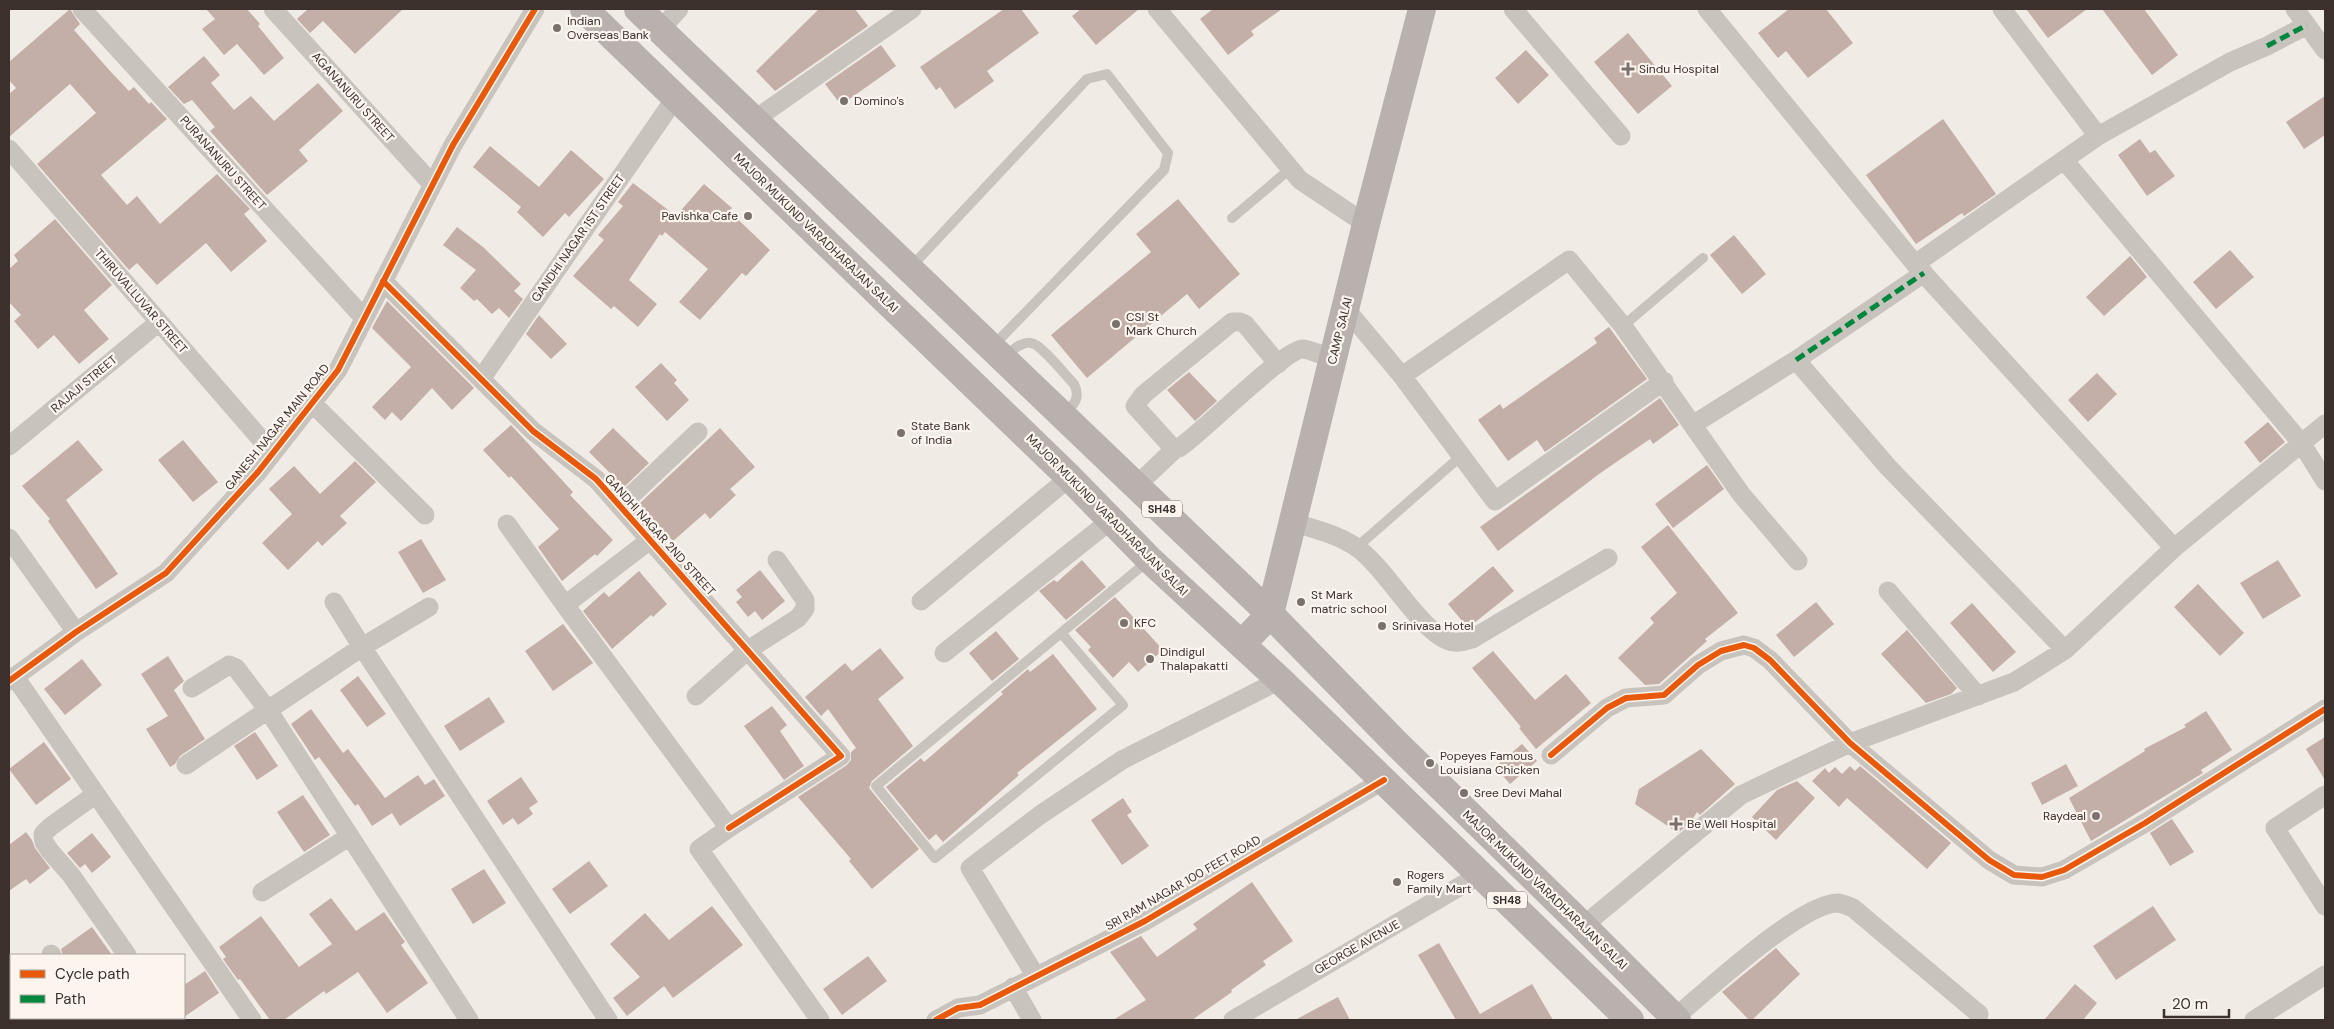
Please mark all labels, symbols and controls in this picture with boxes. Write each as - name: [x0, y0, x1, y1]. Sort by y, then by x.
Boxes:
- place label: Indian Overseas Bank: [567, 13, 649, 43]
- marker: Indian Overseas Bank: [551, 22, 563, 34]
- street label: AGANANURU STREET: [308, 49, 398, 146]
- place label: Sindu Hospital: [1639, 61, 1719, 77]
- marker: Sindu Hospital: [1621, 62, 1635, 76]
- place label: Domino's: [854, 93, 904, 109]
- marker: Domino's: [838, 95, 850, 107]
- street label: PURANANURU STREET: [176, 113, 270, 214]
- street label: MAJOR MUKUND VARADHARAJAN SALAI: [730, 150, 902, 316]
- street label: GANDHI NAGAR 1ST STREET: [528, 171, 628, 305]
- place label: Pavishka Cafe: [661, 208, 738, 224]
- marker: Pavishka Cafe: [742, 210, 754, 222]
- street label: THIRUVALLUVAR STREET: [91, 245, 191, 357]
- street label: CAMP SALAI: [1324, 296, 1356, 366]
- place label: CSI St Mark Church: [1126, 309, 1197, 339]
- marker: CSI St Mark Church: [1110, 318, 1122, 330]
- street label: RAJAJI STREET: [48, 351, 121, 416]
- street label: GANESH NAGAR MAIN ROAD: [221, 361, 333, 493]
- place label: State Bank of India: [911, 418, 970, 448]
- marker: State Bank of India: [895, 427, 907, 439]
- street label: MAJOR MUKUND VARADHARAJAN SALAI: [1023, 431, 1191, 599]
- street label: GANDHI NAGAR 2ND STREET: [601, 471, 719, 599]
- road number: SH48: [1142, 500, 1182, 518]
- place label: St Mark matric school: [1311, 587, 1387, 617]
- marker: St Mark matric school: [1295, 596, 1307, 608]
- place label: KFC: [1134, 615, 1156, 631]
- marker: KFC: [1118, 617, 1130, 629]
- place label: Srinivasa Hotel: [1392, 618, 1473, 634]
- marker: Srinivasa Hotel: [1376, 620, 1388, 632]
- place label: Dindigul Thalapakatti: [1160, 644, 1228, 674]
- marker: Dindigul Thalapakatti: [1144, 653, 1156, 665]
- place label: Popeyes Famous Louisiana Chicken: [1440, 748, 1540, 778]
- marker: Popeyes Famous Louisiana Chicken: [1424, 757, 1436, 769]
- place label: Sree Devi Mahal: [1474, 785, 1562, 801]
- marker: Sree Devi Mahal: [1458, 787, 1470, 799]
- street label: MAJOR MUKUND VARADHARAJAN SALAI: [1459, 807, 1631, 973]
- place label: Raydeal: [2043, 808, 2086, 824]
- marker: Raydeal: [2090, 810, 2102, 822]
- place label: Be Well Hospital: [1687, 816, 1776, 832]
- marker: Be Well Hospital: [1669, 817, 1683, 831]
- street label: SRI RAM NAGAR 100 FEET ROAD: [1102, 832, 1264, 934]
- place label: Rogers Family Mart: [1407, 867, 1472, 897]
- marker: Rogers Family Mart: [1391, 876, 1403, 888]
- road number: SH48: [1487, 892, 1527, 908]
- street label: GEORGE AVENUE: [1311, 916, 1403, 978]
- legend: [10, 954, 185, 1019]
- text: Cycle path: [55, 964, 130, 984]
- scale bar: [2164, 986, 2229, 1018]
- text: Path: [55, 989, 86, 1009]
- text: 20 m: [2172, 994, 2208, 1014]

